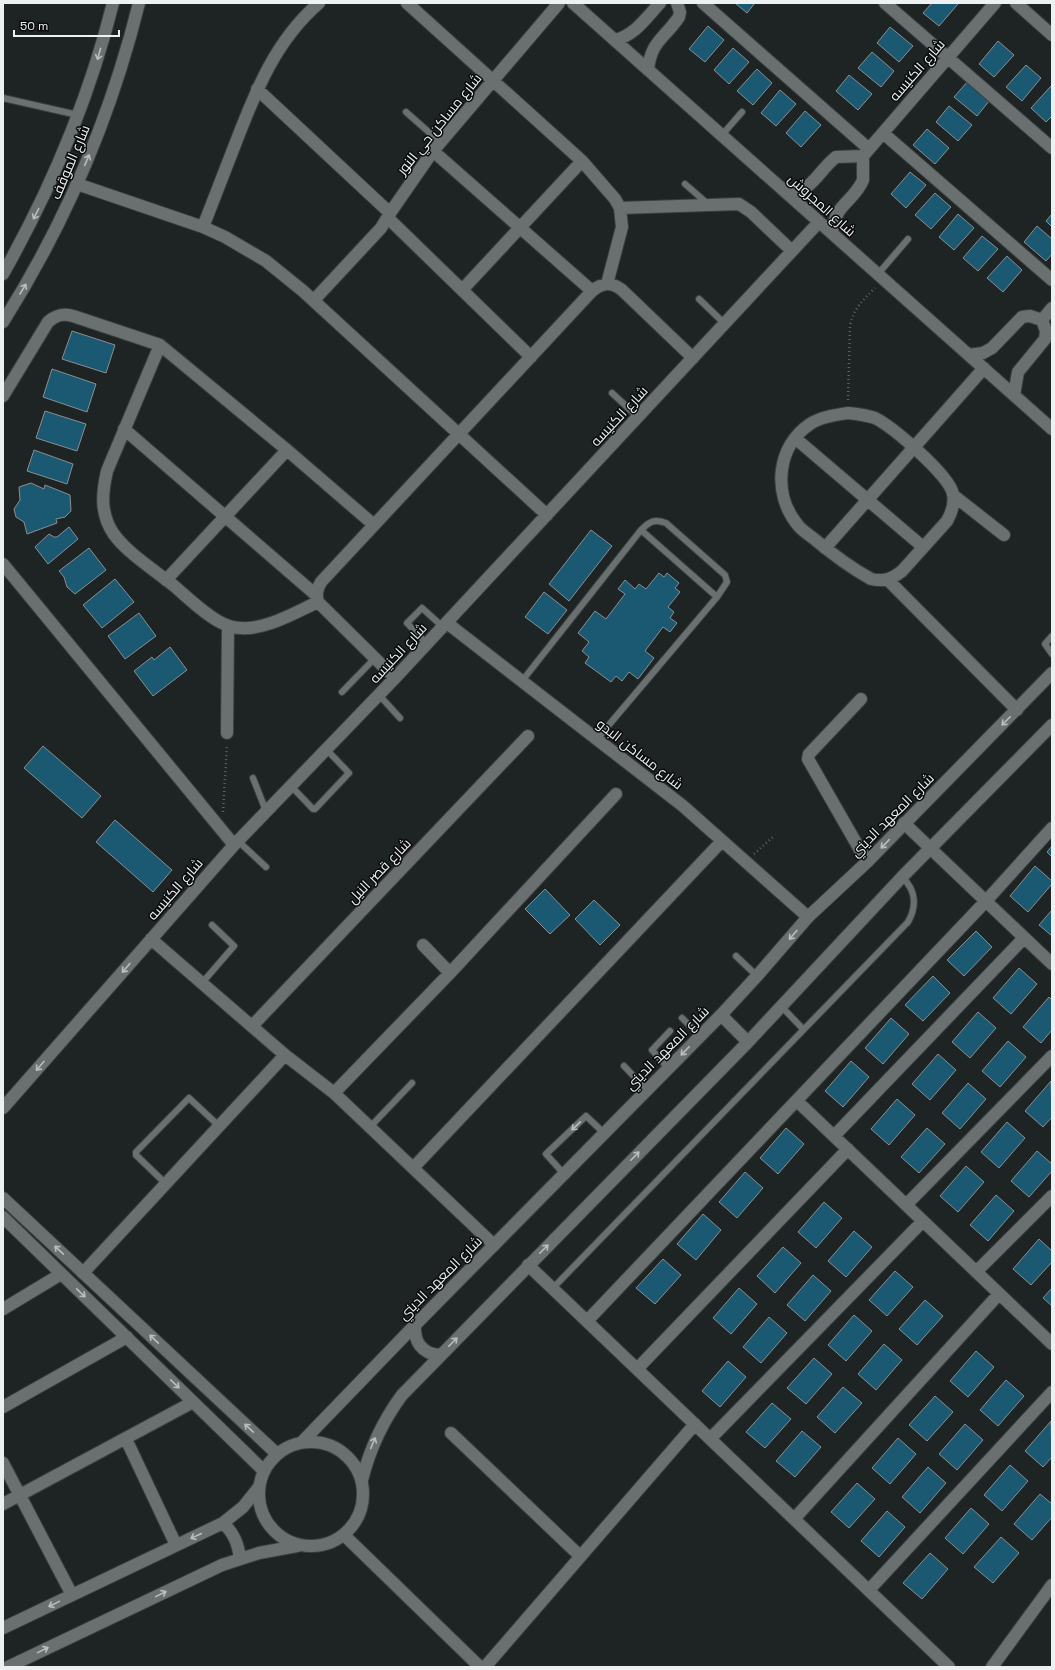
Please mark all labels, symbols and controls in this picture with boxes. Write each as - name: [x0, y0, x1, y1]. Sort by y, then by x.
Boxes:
- scale bar: [14, 12, 119, 38]
- text: 50 m: [20, 18, 48, 34]
- street label: شارع الكنيسه: [885, 35, 949, 105]
- one-way arrow: [95, 47, 102, 60]
- street label: شارع مساكن حي النور: [392, 70, 488, 181]
- street label: شارع الموقف: [46, 122, 94, 202]
- one-way arrow: [84, 155, 92, 167]
- street label: شارع المجروش: [784, 170, 860, 240]
- one-way arrow: [31, 207, 39, 219]
- one-way arrow: [20, 283, 28, 295]
- street label: شارع الكنيسه: [587, 382, 651, 450]
- street label: شارع الكنيسه: [366, 619, 430, 687]
- street label: شارع مساكن البدو: [593, 715, 687, 793]
- one-way arrow: [1001, 716, 1011, 726]
- street label: شارع المعهد الديني: [846, 769, 940, 863]
- street label: شارع قصر النيل: [343, 834, 415, 908]
- one-way arrow: [880, 839, 890, 849]
- street label: شارع الكنيسه: [143, 854, 207, 924]
- one-way arrow: [788, 930, 797, 940]
- one-way arrow: [121, 963, 130, 973]
- street label: شارع المعهد الديني: [621, 1002, 715, 1096]
- one-way arrow: [680, 1046, 690, 1056]
- one-way arrow: [35, 1061, 45, 1071]
- one-way arrow: [571, 1121, 581, 1130]
- one-way arrow: [630, 1151, 640, 1161]
- street label: شارع المعهد الديني: [394, 1232, 488, 1326]
- one-way arrow: [539, 1244, 549, 1254]
- one-way arrow: [54, 1245, 64, 1255]
- one-way arrow: [76, 1289, 86, 1298]
- one-way arrow: [149, 1334, 159, 1344]
- one-way arrow: [448, 1337, 457, 1347]
- one-way arrow: [170, 1379, 180, 1389]
- one-way arrow: [244, 1423, 254, 1432]
- one-way arrow: [370, 1438, 377, 1450]
- one-way arrow: [191, 1533, 203, 1540]
- one-way arrow: [154, 1590, 166, 1597]
- one-way arrow: [48, 1601, 60, 1608]
- one-way arrow: [37, 1646, 49, 1653]

